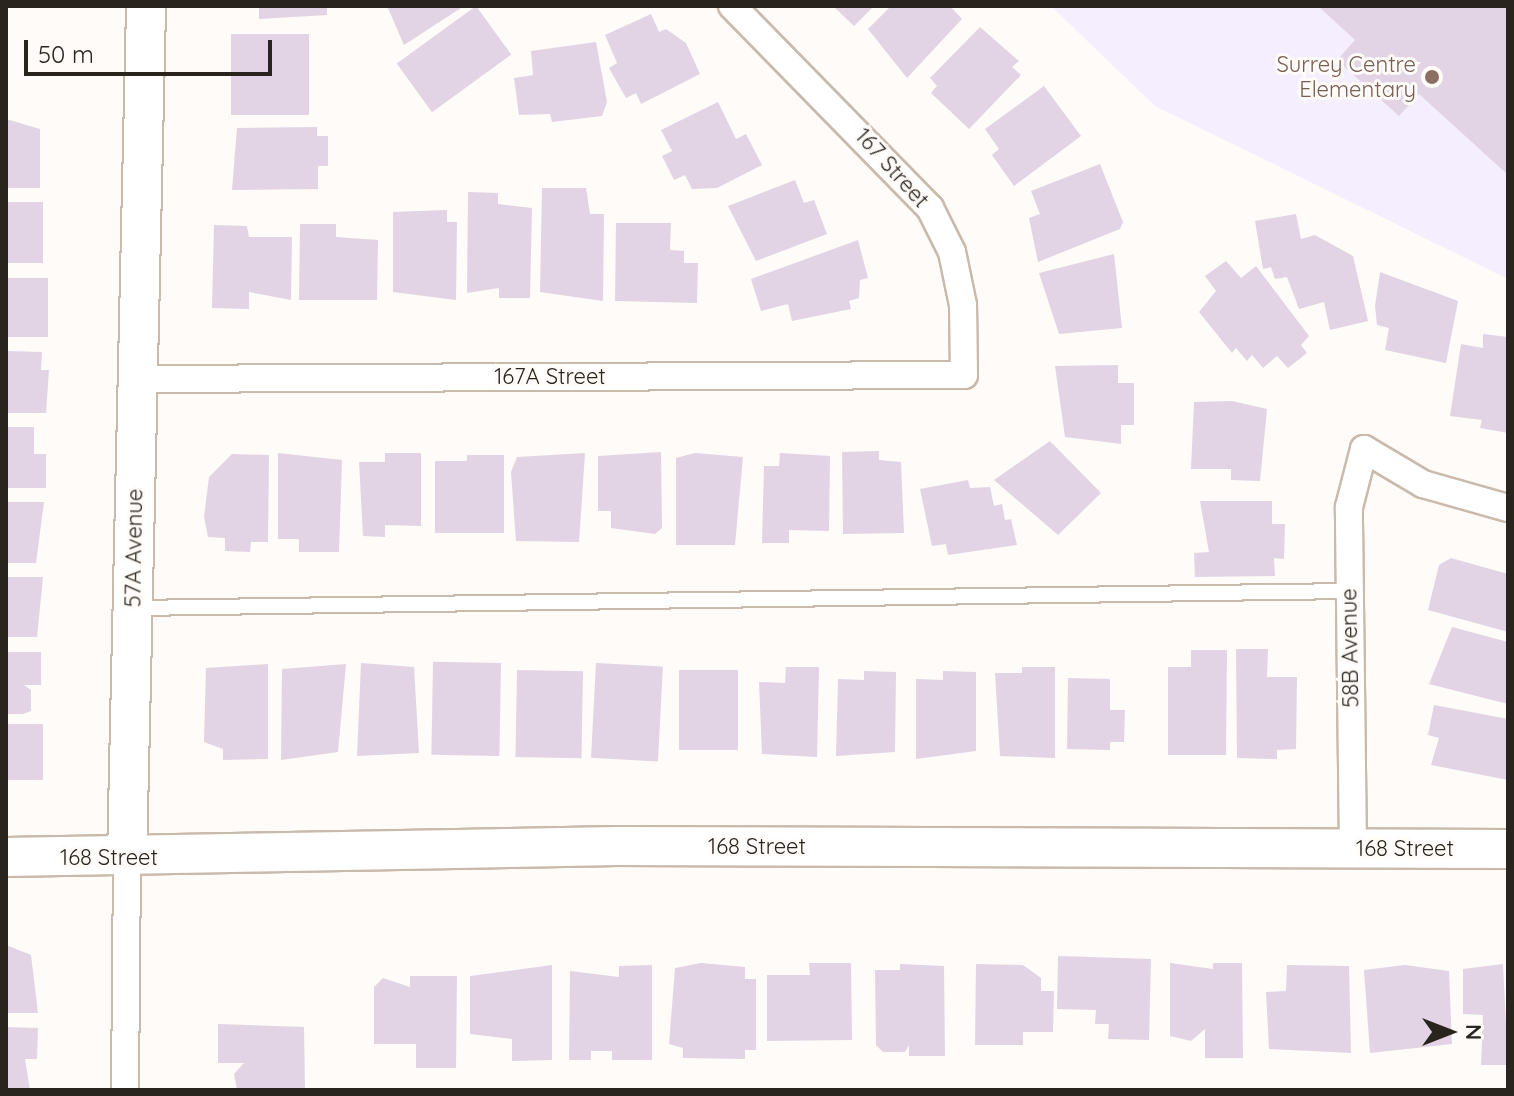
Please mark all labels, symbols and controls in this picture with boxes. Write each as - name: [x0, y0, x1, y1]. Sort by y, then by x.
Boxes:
- scale bar: [28, 24, 276, 74]
- text: 50 m: [38, 39, 94, 69]
- place label: Surrey Centre Elementary: [1276, 51, 1416, 102]
- marker: Surrey Centre Elementary: [1423, 68, 1441, 86]
- street label: 167 Street: [850, 123, 934, 213]
- street label: 167A Street: [494, 364, 606, 390]
- street label: 57A Avenue: [120, 488, 148, 608]
- street label: 58B Avenue: [1336, 588, 1364, 708]
- street label: 168 Street: [708, 834, 806, 860]
- street label: 168 Street: [1356, 836, 1454, 862]
- street label: 168 Street: [60, 845, 158, 871]
- north arrow: [1410, 992, 1490, 1072]
- text: N: [1460, 1024, 1488, 1040]

